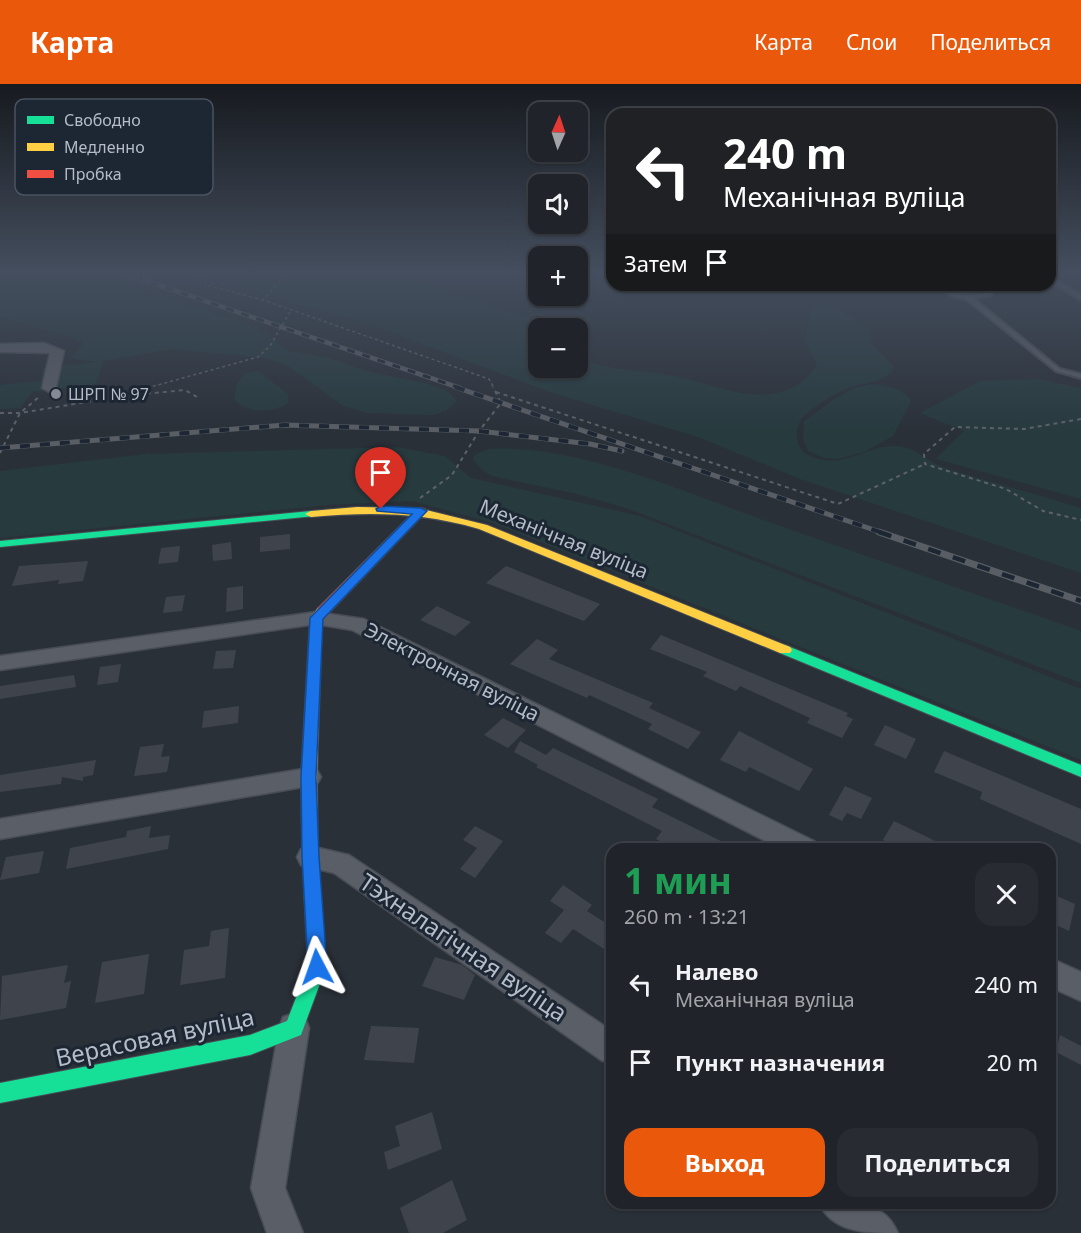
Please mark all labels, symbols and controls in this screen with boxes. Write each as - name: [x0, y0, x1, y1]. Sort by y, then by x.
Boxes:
- text: Карта: [30, 23, 114, 61]
- text: Карта: [754, 28, 813, 56]
- text: Слои: [846, 28, 897, 56]
- text: Поделиться: [930, 28, 1051, 56]
- legend: [15, 99, 213, 195]
- north arrow: [528, 102, 588, 162]
- map controls: [528, 102, 588, 378]
- text: Свободно: [64, 109, 141, 131]
- text: 240 m: [723, 124, 847, 181]
- icon: left: [624, 132, 702, 210]
- text: Медленно: [64, 136, 145, 158]
- text: Пробка: [64, 163, 122, 185]
- button: sound: [528, 174, 588, 234]
- text: Механічная вуліца: [723, 178, 965, 215]
- button: +: [528, 246, 588, 306]
- icon: arrive: [700, 246, 733, 279]
- text: Затем: [624, 248, 688, 278]
- button: −: [528, 318, 588, 378]
- place label: ШРП № 97: [68, 383, 149, 405]
- marker: ШРП № 97: [49, 387, 63, 401]
- pin: [355, 447, 406, 509]
- icon: arrive: [364, 456, 397, 489]
- street label: Механічная вуліца: [476, 492, 653, 585]
- street label: Электронная вуліца: [360, 616, 544, 727]
- text: 1 мин: [624, 856, 732, 905]
- button: close: [975, 863, 1038, 926]
- street label: Тэхналагічная вуліца: [354, 865, 574, 1029]
- text: 260 m · 13:21: [624, 903, 749, 930]
- position arrow: [285, 935, 349, 999]
- text: Налево: [675, 956, 758, 986]
- icon: left: [624, 968, 657, 1001]
- text: 240 m: [974, 969, 1038, 999]
- text: Механічная вуліца: [675, 986, 855, 1013]
- street label: Верасовая вуліца: [52, 999, 257, 1074]
- icon: arrive: [624, 1046, 657, 1079]
- text: Пункт назначения: [675, 1047, 885, 1077]
- text: 20 m: [987, 1047, 1038, 1077]
- button: Выход: [624, 1128, 825, 1197]
- button: Поделиться: [837, 1128, 1038, 1197]

